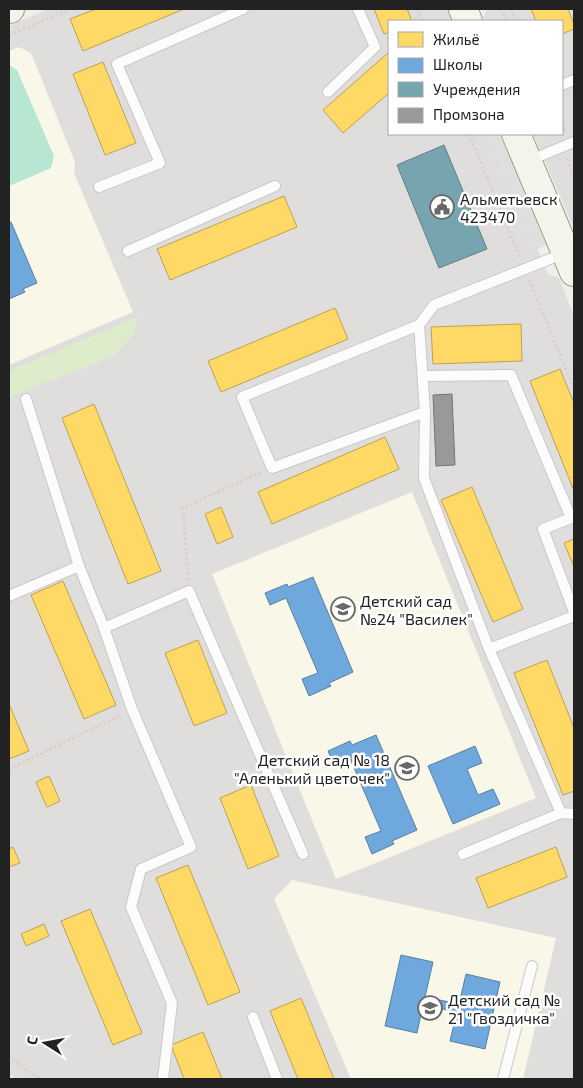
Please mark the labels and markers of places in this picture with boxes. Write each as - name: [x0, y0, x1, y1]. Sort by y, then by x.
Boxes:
- place label: Альметьевск 423470: [460, 189, 558, 226]
- public building icon: Альметьевск 423470: [429, 194, 455, 220]
- place label: Детский сад №24 "Василек": [360, 591, 473, 628]
- school or university icon: Детский сад №24 "Василек": [330, 596, 356, 622]
- place label: Детский сад № 18 "Аленький цветочек": [234, 750, 390, 787]
- school or university icon: Детский сад № 18 "Аленький цветочек": [394, 755, 420, 781]
- place label: Детский сад № 21 "Гвоздичка": [448, 990, 561, 1027]
- school or university icon: Детский сад № 21 "Гвоздичка": [417, 995, 443, 1021]

